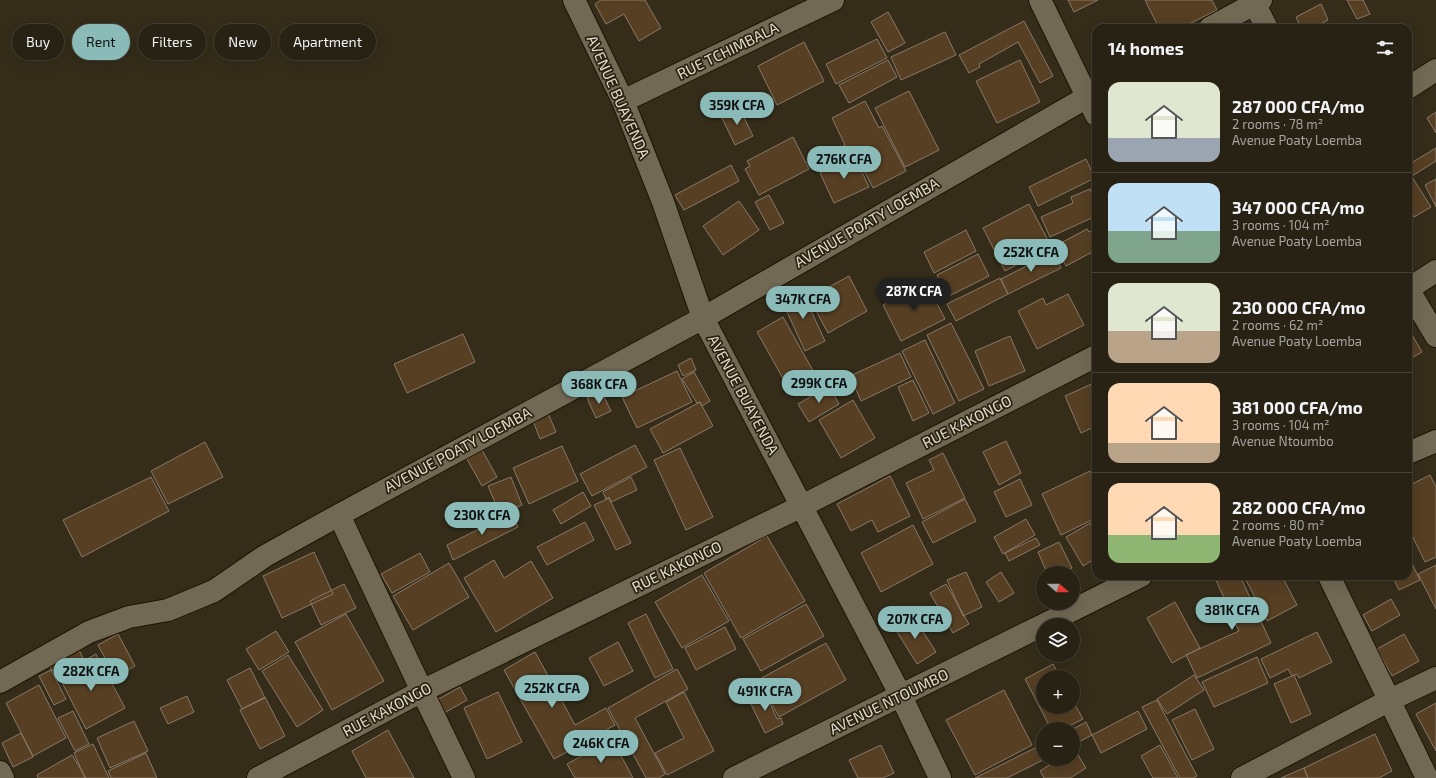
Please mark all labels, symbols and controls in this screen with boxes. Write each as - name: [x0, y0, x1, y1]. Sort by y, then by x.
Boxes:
- street label: RUE TCHIMBALA: [674, 18, 782, 82]
- chip: Buy: [12, 24, 64, 60]
- chip: Rent: [72, 24, 130, 60]
- chip: Filters: [138, 24, 206, 60]
- chip: New: [214, 24, 271, 60]
- chip: Apartment: [279, 24, 376, 60]
- street label: AVENUE BUAYENDA: [584, 32, 654, 162]
- icon: filters: [1374, 37, 1396, 59]
- text: 14 homes: [1108, 38, 1184, 58]
- pin: 359K CFA: [696, 92, 778, 126]
- text: 287 000 CFA/mo: [1232, 96, 1365, 116]
- text: 359K CFA: [709, 97, 765, 113]
- icon: home: [1140, 98, 1188, 146]
- text: 2 rooms · 78 m²: [1232, 116, 1323, 132]
- text: Avenue Poaty Loemba: [1232, 132, 1362, 148]
- pin: 276K CFA: [803, 146, 885, 180]
- text: 276K CFA: [816, 151, 872, 167]
- street label: AVENUE POATY LOEMBA: [791, 173, 942, 271]
- text: 347 000 CFA/mo: [1232, 197, 1365, 217]
- icon: home: [1140, 199, 1188, 247]
- text: 3 rooms · 104 m²: [1232, 217, 1329, 233]
- text: Avenue Poaty Loemba: [1232, 233, 1362, 249]
- pin: 252K CFA: [990, 239, 1072, 273]
- text: 252K CFA: [1003, 244, 1059, 260]
- pin: 287K CFA: [873, 278, 955, 312]
- text: 287K CFA: [886, 283, 942, 299]
- pin: 347K CFA: [762, 286, 844, 320]
- text: 347K CFA: [775, 291, 831, 307]
- text: 230 000 CFA/mo: [1232, 297, 1365, 317]
- icon: home: [1140, 299, 1188, 347]
- text: 2 rooms · 62 m²: [1232, 317, 1323, 333]
- street label: AVENUE BUAYENDA: [705, 332, 783, 458]
- text: Avenue Poaty Loemba: [1232, 333, 1362, 349]
- pin: 299K CFA: [778, 370, 860, 404]
- pin: 368K CFA: [558, 371, 640, 405]
- text: 299K CFA: [791, 375, 847, 391]
- text: 368K CFA: [571, 376, 627, 392]
- street label: RUE KAKONGO: [919, 391, 1014, 451]
- text: 381 000 CFA/mo: [1232, 397, 1363, 417]
- icon: home: [1140, 399, 1188, 447]
- street label: AVENUE POATY LOEMBA: [381, 402, 535, 496]
- text: 3 rooms · 104 m²: [1232, 417, 1329, 433]
- text: Avenue Ntoumbo: [1232, 433, 1334, 449]
- text: 282 000 CFA/mo: [1232, 497, 1366, 517]
- icon: home: [1140, 499, 1188, 547]
- pin: 230K CFA: [441, 502, 523, 536]
- text: 230K CFA: [454, 507, 510, 523]
- text: 2 rooms · 80 m²: [1232, 517, 1324, 533]
- text: Avenue Poaty Loemba: [1232, 533, 1362, 549]
- street label: RUE KAKONGO: [629, 537, 724, 596]
- north arrow: [1036, 566, 1080, 610]
- map controls: [1036, 566, 1080, 766]
- pin: 381K CFA: [1191, 597, 1273, 631]
- text: 381K CFA: [1205, 602, 1259, 618]
- pin: 207K CFA: [874, 606, 956, 640]
- text: 207K CFA: [887, 611, 943, 627]
- button: layers: [1036, 618, 1080, 662]
- pin: 282K CFA: [50, 658, 132, 692]
- text: 282K CFA: [63, 663, 119, 679]
- street label: AVENUE NTOUMBO: [826, 664, 951, 738]
- button: +: [1036, 670, 1080, 714]
- pin: 252K CFA: [511, 675, 593, 709]
- street label: RUE KAKONGO: [339, 678, 434, 740]
- pin: 491K CFA: [724, 678, 806, 712]
- text: 252K CFA: [524, 680, 580, 696]
- text: 491K CFA: [737, 683, 793, 699]
- button: −: [1036, 722, 1080, 766]
- pin: 246K CFA: [560, 730, 642, 764]
- text: 246K CFA: [572, 735, 630, 751]

